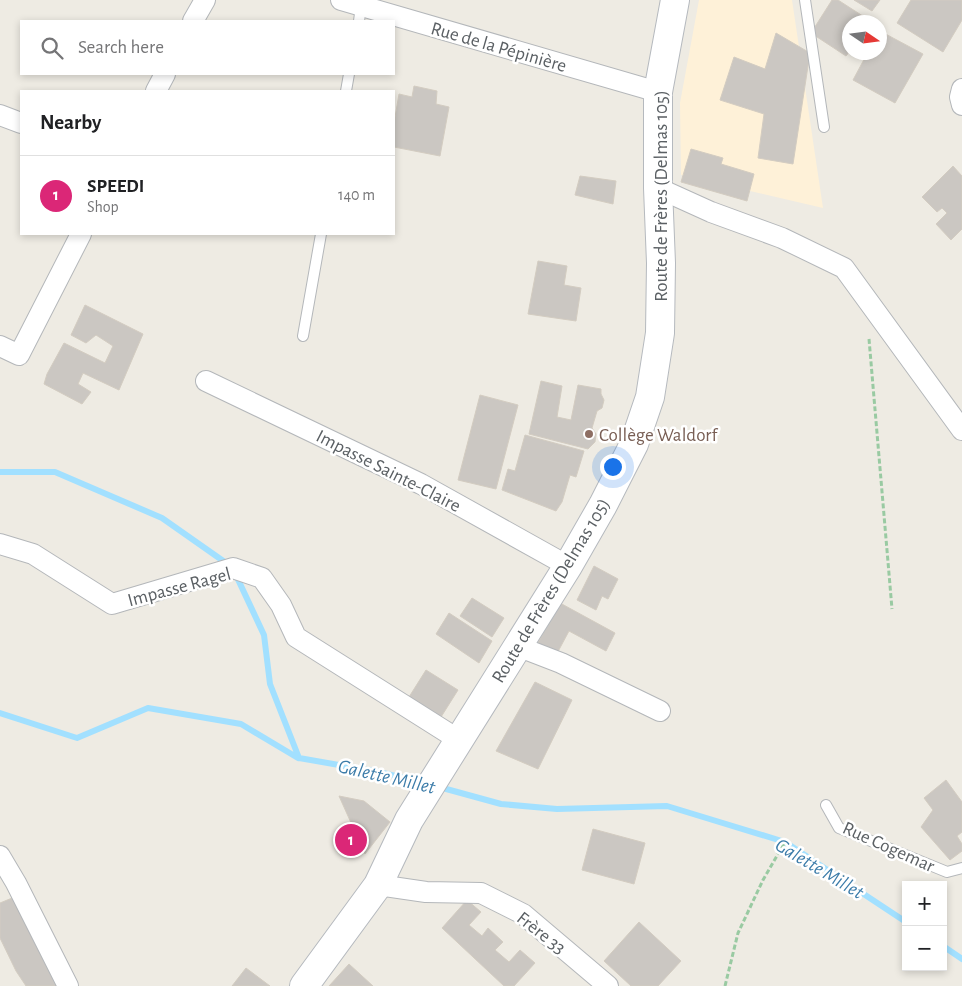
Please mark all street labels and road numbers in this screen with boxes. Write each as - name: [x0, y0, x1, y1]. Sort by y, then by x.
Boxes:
- street label: Rue de la Pépinière: [429, 19, 569, 76]
- street label: Route de Frères (Delmas 105): [652, 90, 671, 302]
- street label: Impasse Sainte-Claire: [313, 427, 464, 516]
- street label: Route de Frères (Delmas 105): [489, 495, 614, 686]
- street label: Impasse Ragel: [126, 565, 233, 610]
- street label: Rue Cogemar: [840, 819, 937, 876]
- street label: Frère 33: [513, 908, 569, 958]

